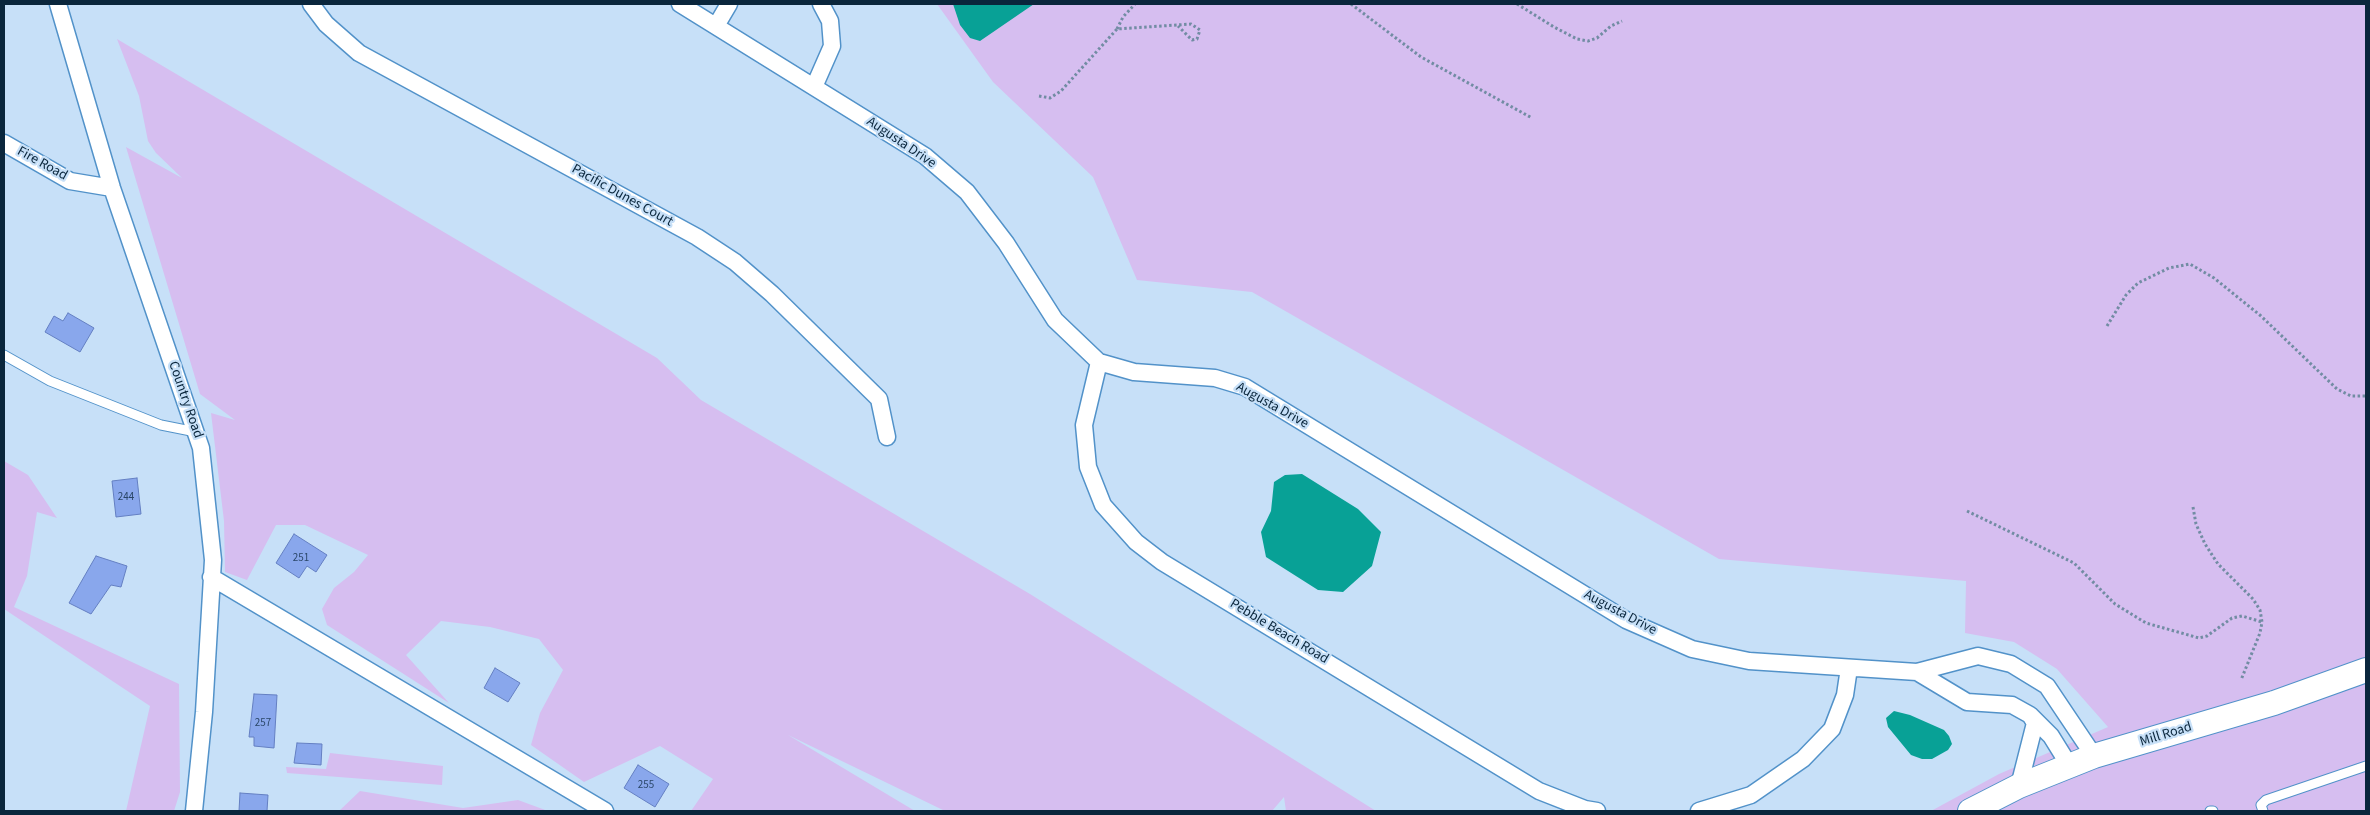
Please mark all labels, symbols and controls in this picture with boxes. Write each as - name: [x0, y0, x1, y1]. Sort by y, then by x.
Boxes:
- street label: Augusta Drive: [863, 114, 939, 172]
- street label: Fire Road: [14, 143, 70, 185]
- street label: Pacific Dunes Court: [568, 161, 676, 231]
- street label: Country Road: [164, 359, 206, 441]
- street label: Augusta Drive: [1233, 379, 1311, 433]
- house number: 244: [118, 491, 134, 505]
- house number: 251: [293, 552, 309, 566]
- street label: Augusta Drive: [1581, 587, 1659, 639]
- street label: Pebble Beach Road: [1227, 596, 1331, 668]
- house number: 257: [255, 717, 271, 731]
- street label: Mill Road: [2138, 719, 2194, 751]
- house number: 255: [638, 779, 654, 793]

